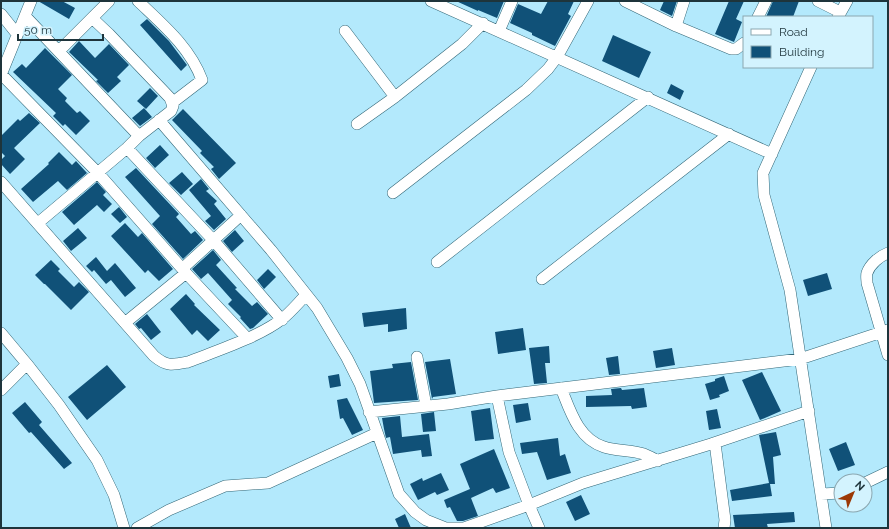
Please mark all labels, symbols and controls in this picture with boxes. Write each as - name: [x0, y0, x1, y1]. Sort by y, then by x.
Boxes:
- scale bar: [18, 16, 103, 42]
- legend: [743, 16, 873, 68]
- text: 50 m: [24, 23, 52, 37]
- text: Road: [779, 25, 808, 39]
- text: Building: [779, 45, 825, 59]
- north arrow: [833, 473, 873, 513]
- text: N: [852, 479, 867, 494]

